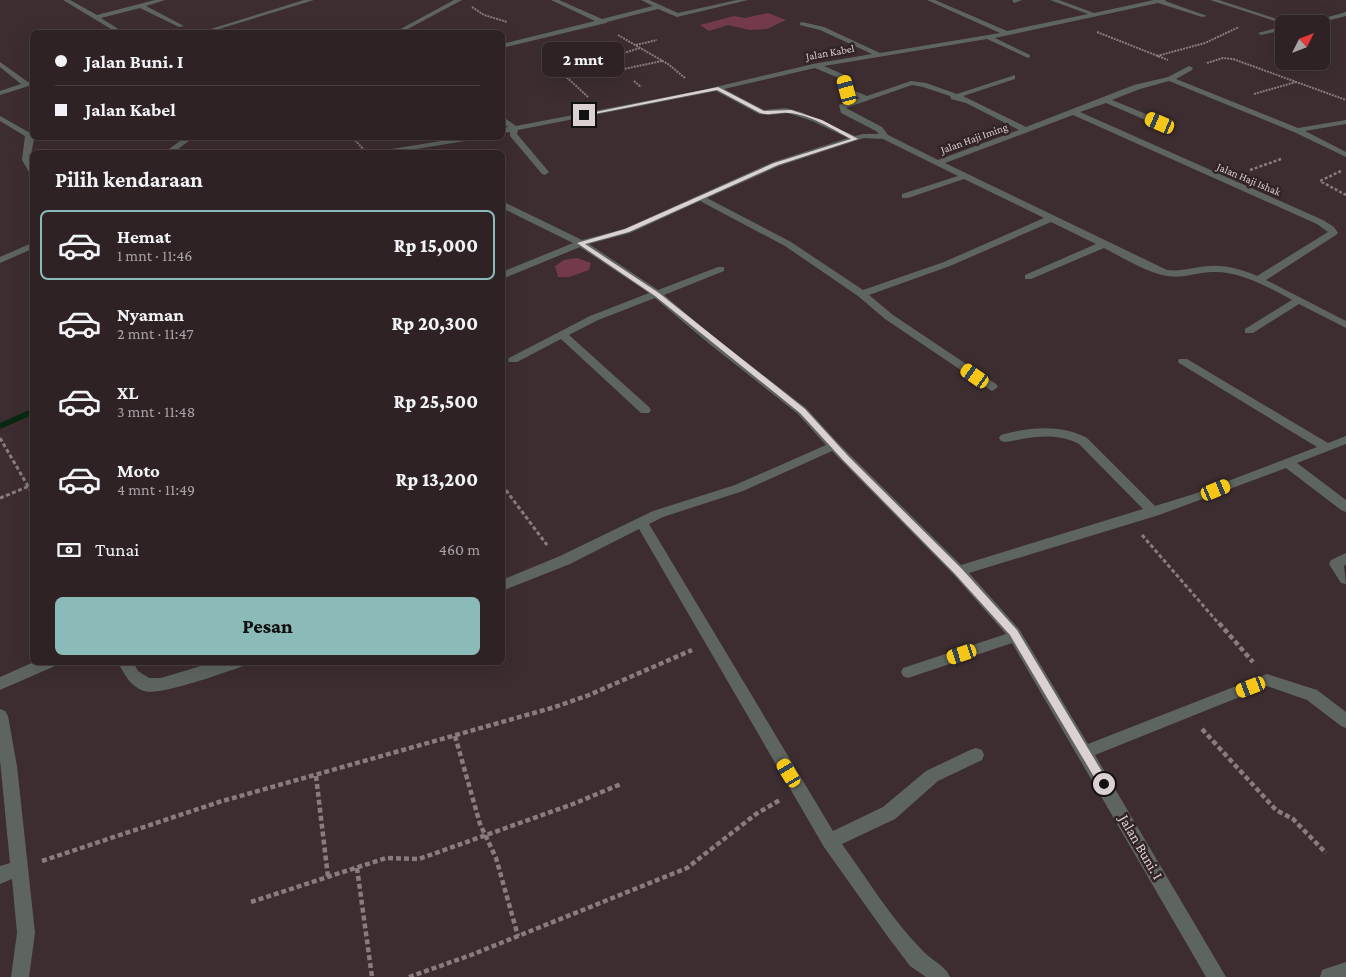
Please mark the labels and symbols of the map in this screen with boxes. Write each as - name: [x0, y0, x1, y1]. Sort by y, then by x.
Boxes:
- north arrow: [1275, 15, 1330, 70]
- callout: 2 mnt: [543, 42, 625, 78]
- street label: Jalan Kabel: [804, 42, 855, 63]
- car: [835, 74, 858, 106]
- route end: [573, 104, 595, 126]
- car: [1143, 110, 1176, 136]
- street label: Jalan Haji Iming: [938, 120, 1010, 157]
- street label: Jalan Haji Ishak: [1214, 160, 1283, 199]
- car: [958, 361, 991, 391]
- car: [1199, 477, 1232, 503]
- car: [945, 642, 978, 666]
- car: [1234, 675, 1267, 699]
- car: [774, 756, 803, 790]
- route start: [1093, 773, 1115, 795]
- street label: Jalan Buni. I: [1114, 810, 1166, 883]

